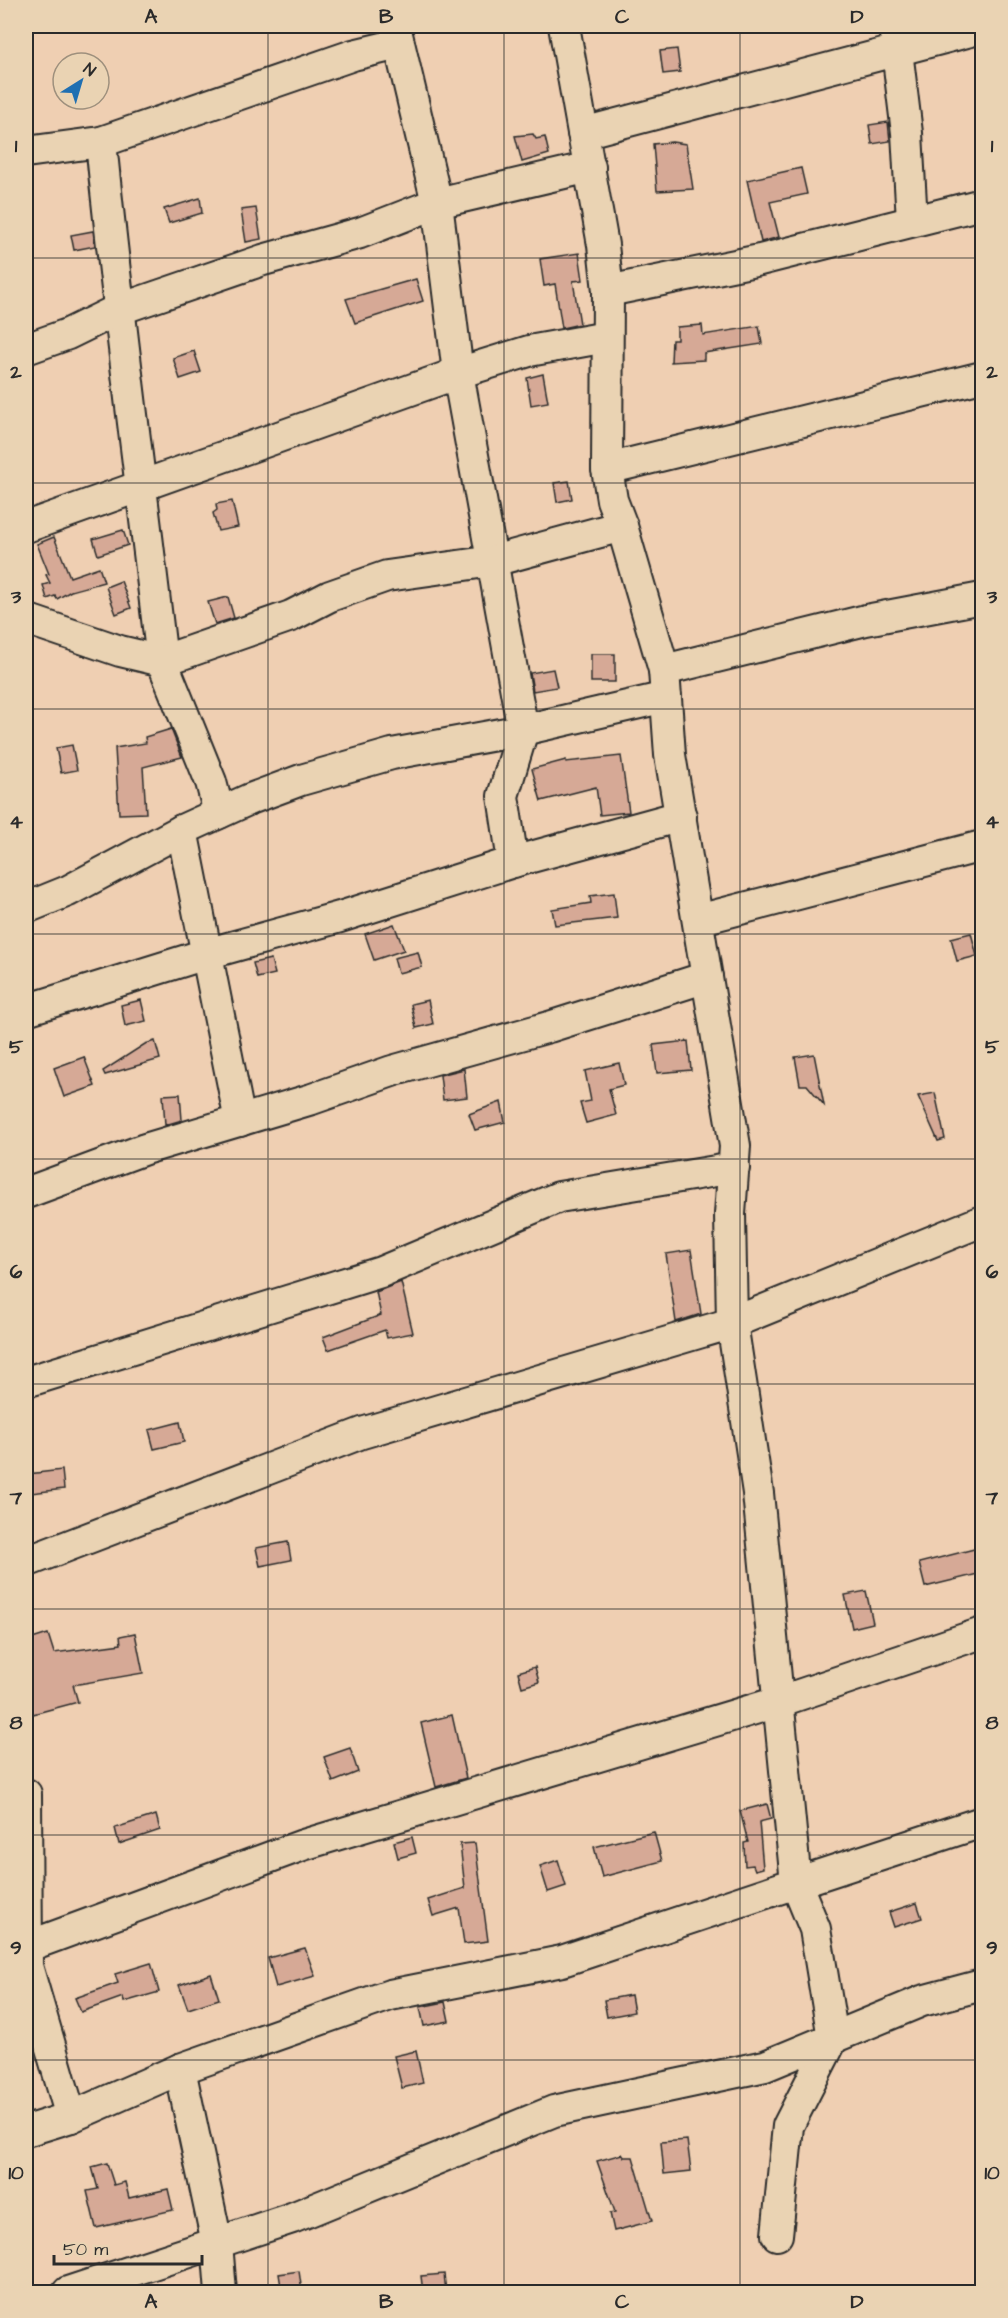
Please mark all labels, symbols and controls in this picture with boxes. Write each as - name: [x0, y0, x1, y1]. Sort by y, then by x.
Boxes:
- text: A: [145, 3, 158, 31]
- text: B: [379, 3, 394, 31]
- text: C: [615, 3, 630, 31]
- text: D: [851, 3, 864, 31]
- north arrow: [51, 51, 111, 111]
- text: N: [79, 58, 100, 82]
- text: 1: [15, 132, 18, 160]
- text: 1: [991, 132, 994, 160]
- text: 2: [9, 358, 22, 386]
- text: 2: [985, 358, 998, 386]
- text: 3: [10, 583, 22, 611]
- text: 3: [986, 583, 998, 611]
- text: 4: [9, 808, 23, 836]
- text: 4: [985, 808, 999, 836]
- text: 5: [9, 1033, 24, 1061]
- text: 5: [985, 1033, 1000, 1061]
- text: 6: [10, 1258, 23, 1286]
- text: 6: [986, 1258, 999, 1286]
- text: 7: [9, 1484, 23, 1512]
- text: 7: [985, 1484, 999, 1512]
- text: 8: [10, 1709, 23, 1737]
- text: 8: [986, 1709, 999, 1737]
- text: 9: [10, 1934, 22, 1962]
- text: 9: [986, 1934, 998, 1962]
- text: 10: [8, 2159, 24, 2187]
- text: 10: [984, 2159, 1000, 2187]
- scale bar: [54, 2228, 202, 2266]
- text: 50 m: [63, 2237, 108, 2262]
- text: A: [145, 2288, 158, 2316]
- text: B: [379, 2288, 394, 2316]
- text: C: [615, 2288, 630, 2316]
- text: D: [851, 2288, 864, 2316]

